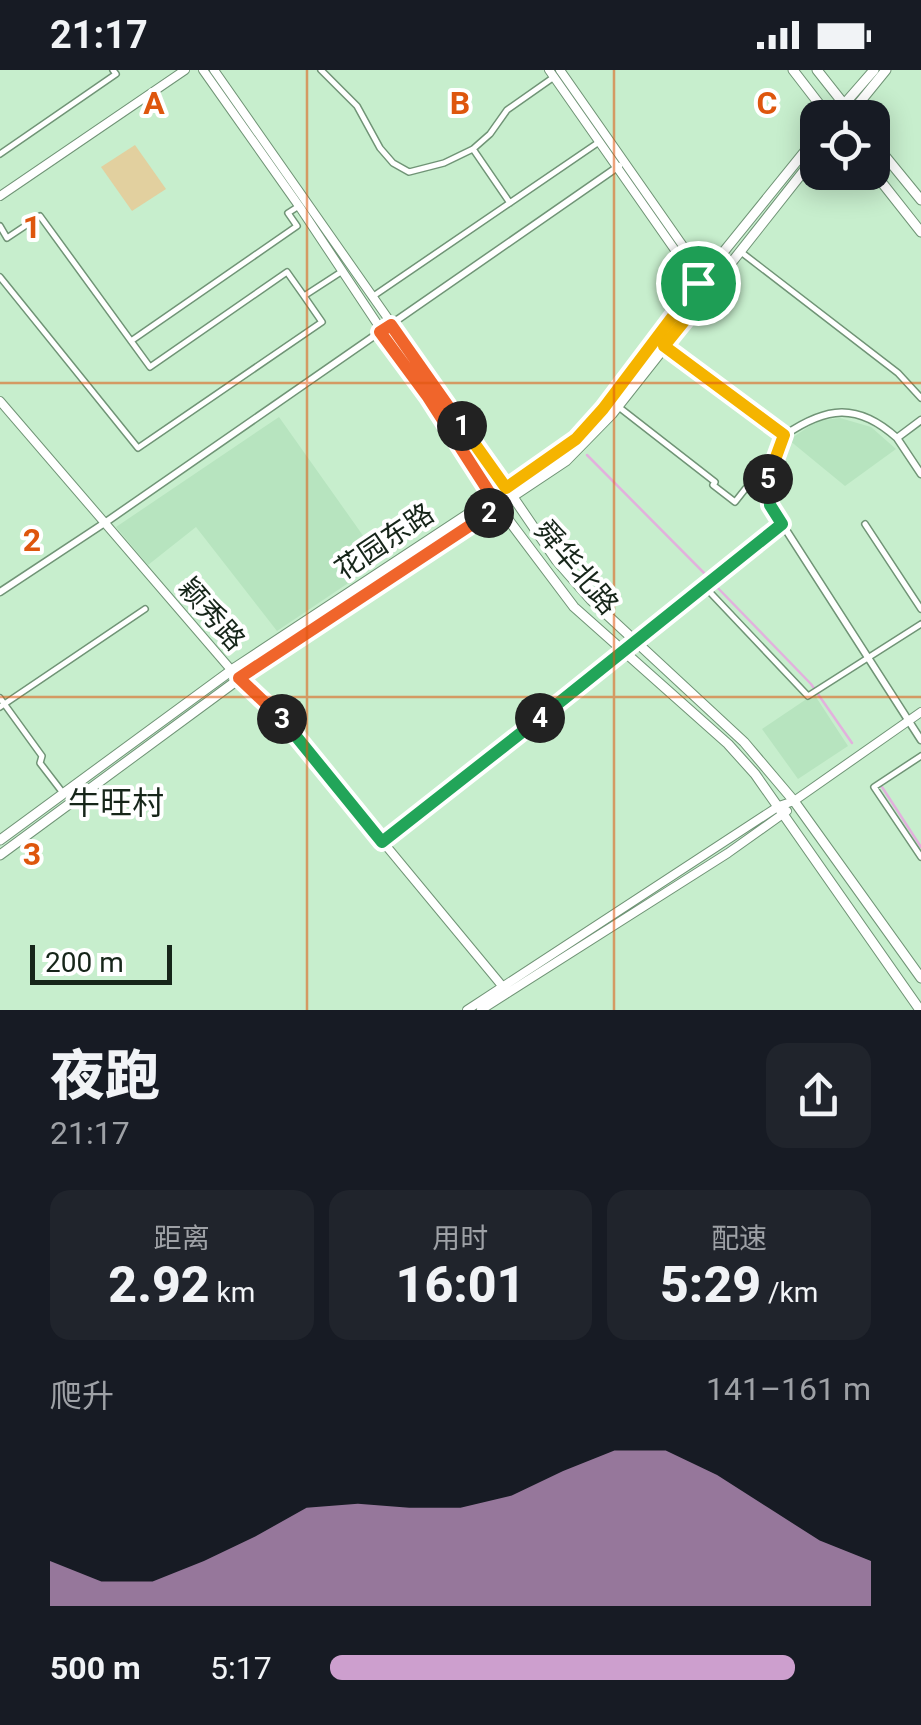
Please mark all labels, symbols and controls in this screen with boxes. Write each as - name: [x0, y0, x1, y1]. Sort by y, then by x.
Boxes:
- text: 21:17: [50, 13, 148, 57]
- text: A: [143, 84, 165, 122]
- text: B: [450, 84, 470, 122]
- text: C: [757, 84, 777, 122]
- map controls: [800, 100, 890, 190]
- button: locate: [800, 100, 890, 190]
- text: 1: [23, 208, 41, 246]
- pin: [656, 241, 741, 326]
- icon: arrive: [671, 256, 726, 311]
- pin: 1: [437, 401, 487, 451]
- text: 1: [454, 409, 470, 442]
- pin: 5: [743, 454, 793, 504]
- text: 5: [760, 462, 776, 495]
- pin: 2: [464, 488, 514, 538]
- street label: 花园东路: [329, 496, 440, 586]
- text: 2: [481, 496, 497, 529]
- street label: 舜华北路: [528, 514, 625, 621]
- text: 2: [23, 521, 41, 559]
- street label: 颖秀路: [172, 572, 252, 657]
- pin: 4: [515, 693, 565, 743]
- pin: 3: [257, 694, 307, 744]
- text: 4: [532, 701, 548, 734]
- text: 3: [274, 702, 290, 735]
- district label: 牛旺村: [68, 784, 164, 822]
- text: 3: [23, 835, 41, 873]
- scale bar: [30, 940, 172, 984]
- text: 200 m: [45, 946, 124, 979]
- button: share: [766, 1043, 871, 1148]
- text: 夜跑: [50, 1044, 160, 1108]
- text: 21:17: [50, 1114, 130, 1152]
- text: 距离: [154, 1222, 210, 1255]
- text: 用时: [432, 1222, 489, 1255]
- text: 配速: [711, 1222, 767, 1255]
- text: 2.92: [108, 1256, 210, 1314]
- text: 16:01: [396, 1256, 525, 1314]
- text: 5:29: [660, 1256, 761, 1314]
- text: km: [210, 1276, 255, 1309]
- text: /km: [761, 1276, 818, 1309]
- text: 141–161 m: [706, 1370, 871, 1408]
- text: 爬升: [50, 1377, 114, 1415]
- text: 500 m: [50, 1649, 141, 1687]
- text: 5:17: [210, 1649, 272, 1687]

